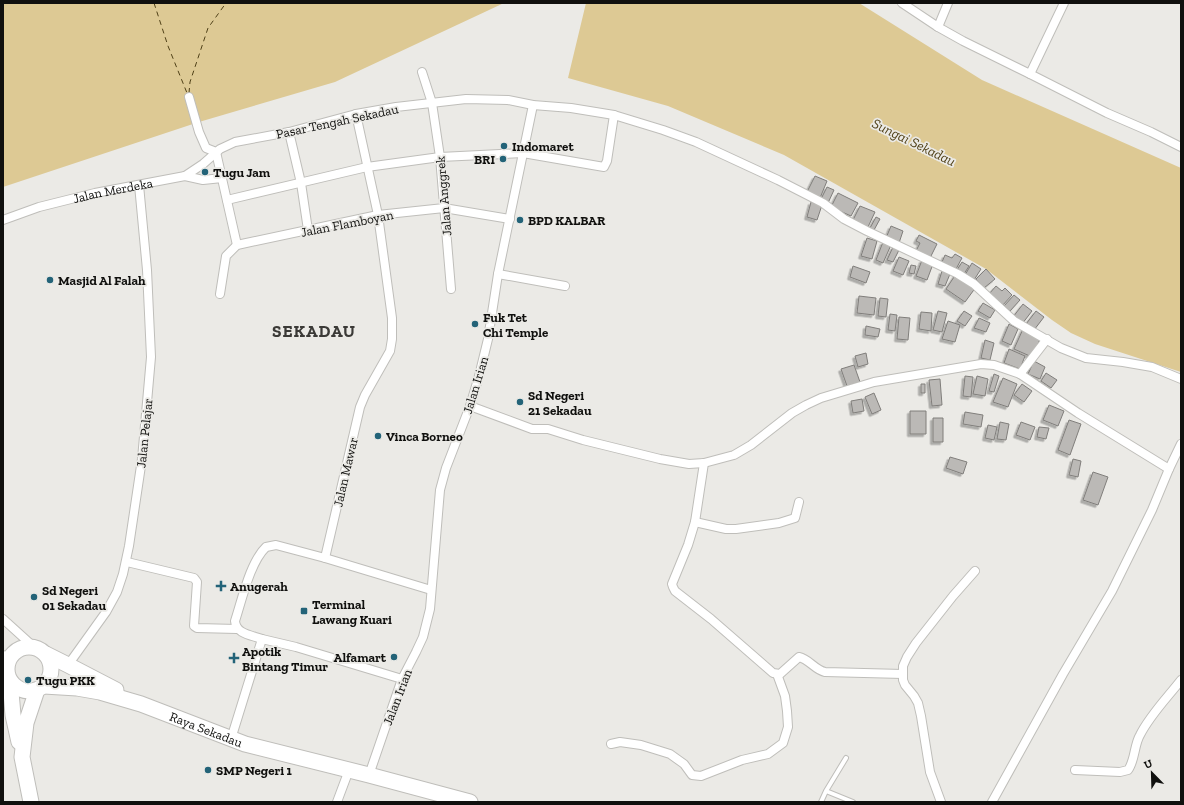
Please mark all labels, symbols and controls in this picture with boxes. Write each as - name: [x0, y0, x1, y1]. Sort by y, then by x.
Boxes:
- street label: Pasar Tengah Sekadau: [275, 101, 400, 142]
- water label: Sungai Sekadau: [869, 115, 958, 170]
- place label: Indomaret: [512, 139, 574, 154]
- marker: Indomaret: [499, 141, 509, 151]
- place label: BRI: [474, 152, 495, 167]
- marker: BRI: [498, 154, 508, 164]
- street label: Jalan Anggrek: [433, 155, 454, 236]
- place label: Tugu Jam: [213, 165, 271, 180]
- marker: Tugu Jam: [200, 167, 210, 177]
- street label: Jalan Merdeka: [71, 175, 155, 206]
- street label: Jalan Flamboyan: [300, 207, 395, 240]
- place label: BPD KALBAR: [528, 213, 606, 228]
- marker: BPD KALBAR: [515, 215, 525, 225]
- place label: Masjid Al Falah: [58, 273, 146, 289]
- marker: Masjid Al Falah: [45, 275, 55, 285]
- place label: Fuk Tet Chi Temple: [483, 310, 549, 340]
- marker: Fuk Tet Chi Temple: [470, 319, 480, 329]
- district label: SEKADAU: [272, 321, 356, 341]
- street label: Jalan Irian: [460, 354, 491, 416]
- place label: Sd Negeri 21 Sekadau: [528, 388, 592, 418]
- street label: Jalan Pelajar: [133, 397, 157, 469]
- marker: Sd Negeri 21 Sekadau: [515, 397, 525, 407]
- place label: Vinca Borneo: [386, 429, 463, 444]
- marker: Vinca Borneo: [373, 431, 383, 441]
- street label: Jalan Mawar: [330, 436, 361, 508]
- place label: Anugerah: [230, 579, 288, 594]
- marker: Anugerah: [215, 580, 227, 592]
- place label: Sd Negeri 01 Sekadau: [42, 583, 106, 613]
- marker: Sd Negeri 01 Sekadau: [29, 592, 39, 602]
- place label: Terminal Lawang Kuari: [312, 597, 392, 627]
- marker: Terminal Lawang Kuari: [299, 606, 309, 616]
- place label: Apotik Bintang Timur: [242, 644, 328, 674]
- place label: Alfamart: [333, 650, 387, 665]
- marker: Alfamart: [389, 652, 399, 662]
- marker: Apotik Bintang Timur: [229, 653, 239, 663]
- street label: Jalan Irian: [380, 666, 415, 727]
- place label: Tugu PKK: [36, 673, 95, 688]
- marker: Tugu PKK: [23, 675, 33, 685]
- street label: Raya Sekadau: [168, 709, 245, 751]
- north arrow: [1132, 753, 1172, 793]
- text: U: [1142, 757, 1155, 772]
- place label: SMP Negeri 1: [216, 763, 293, 778]
- marker: SMP Negeri 1: [203, 765, 213, 775]

